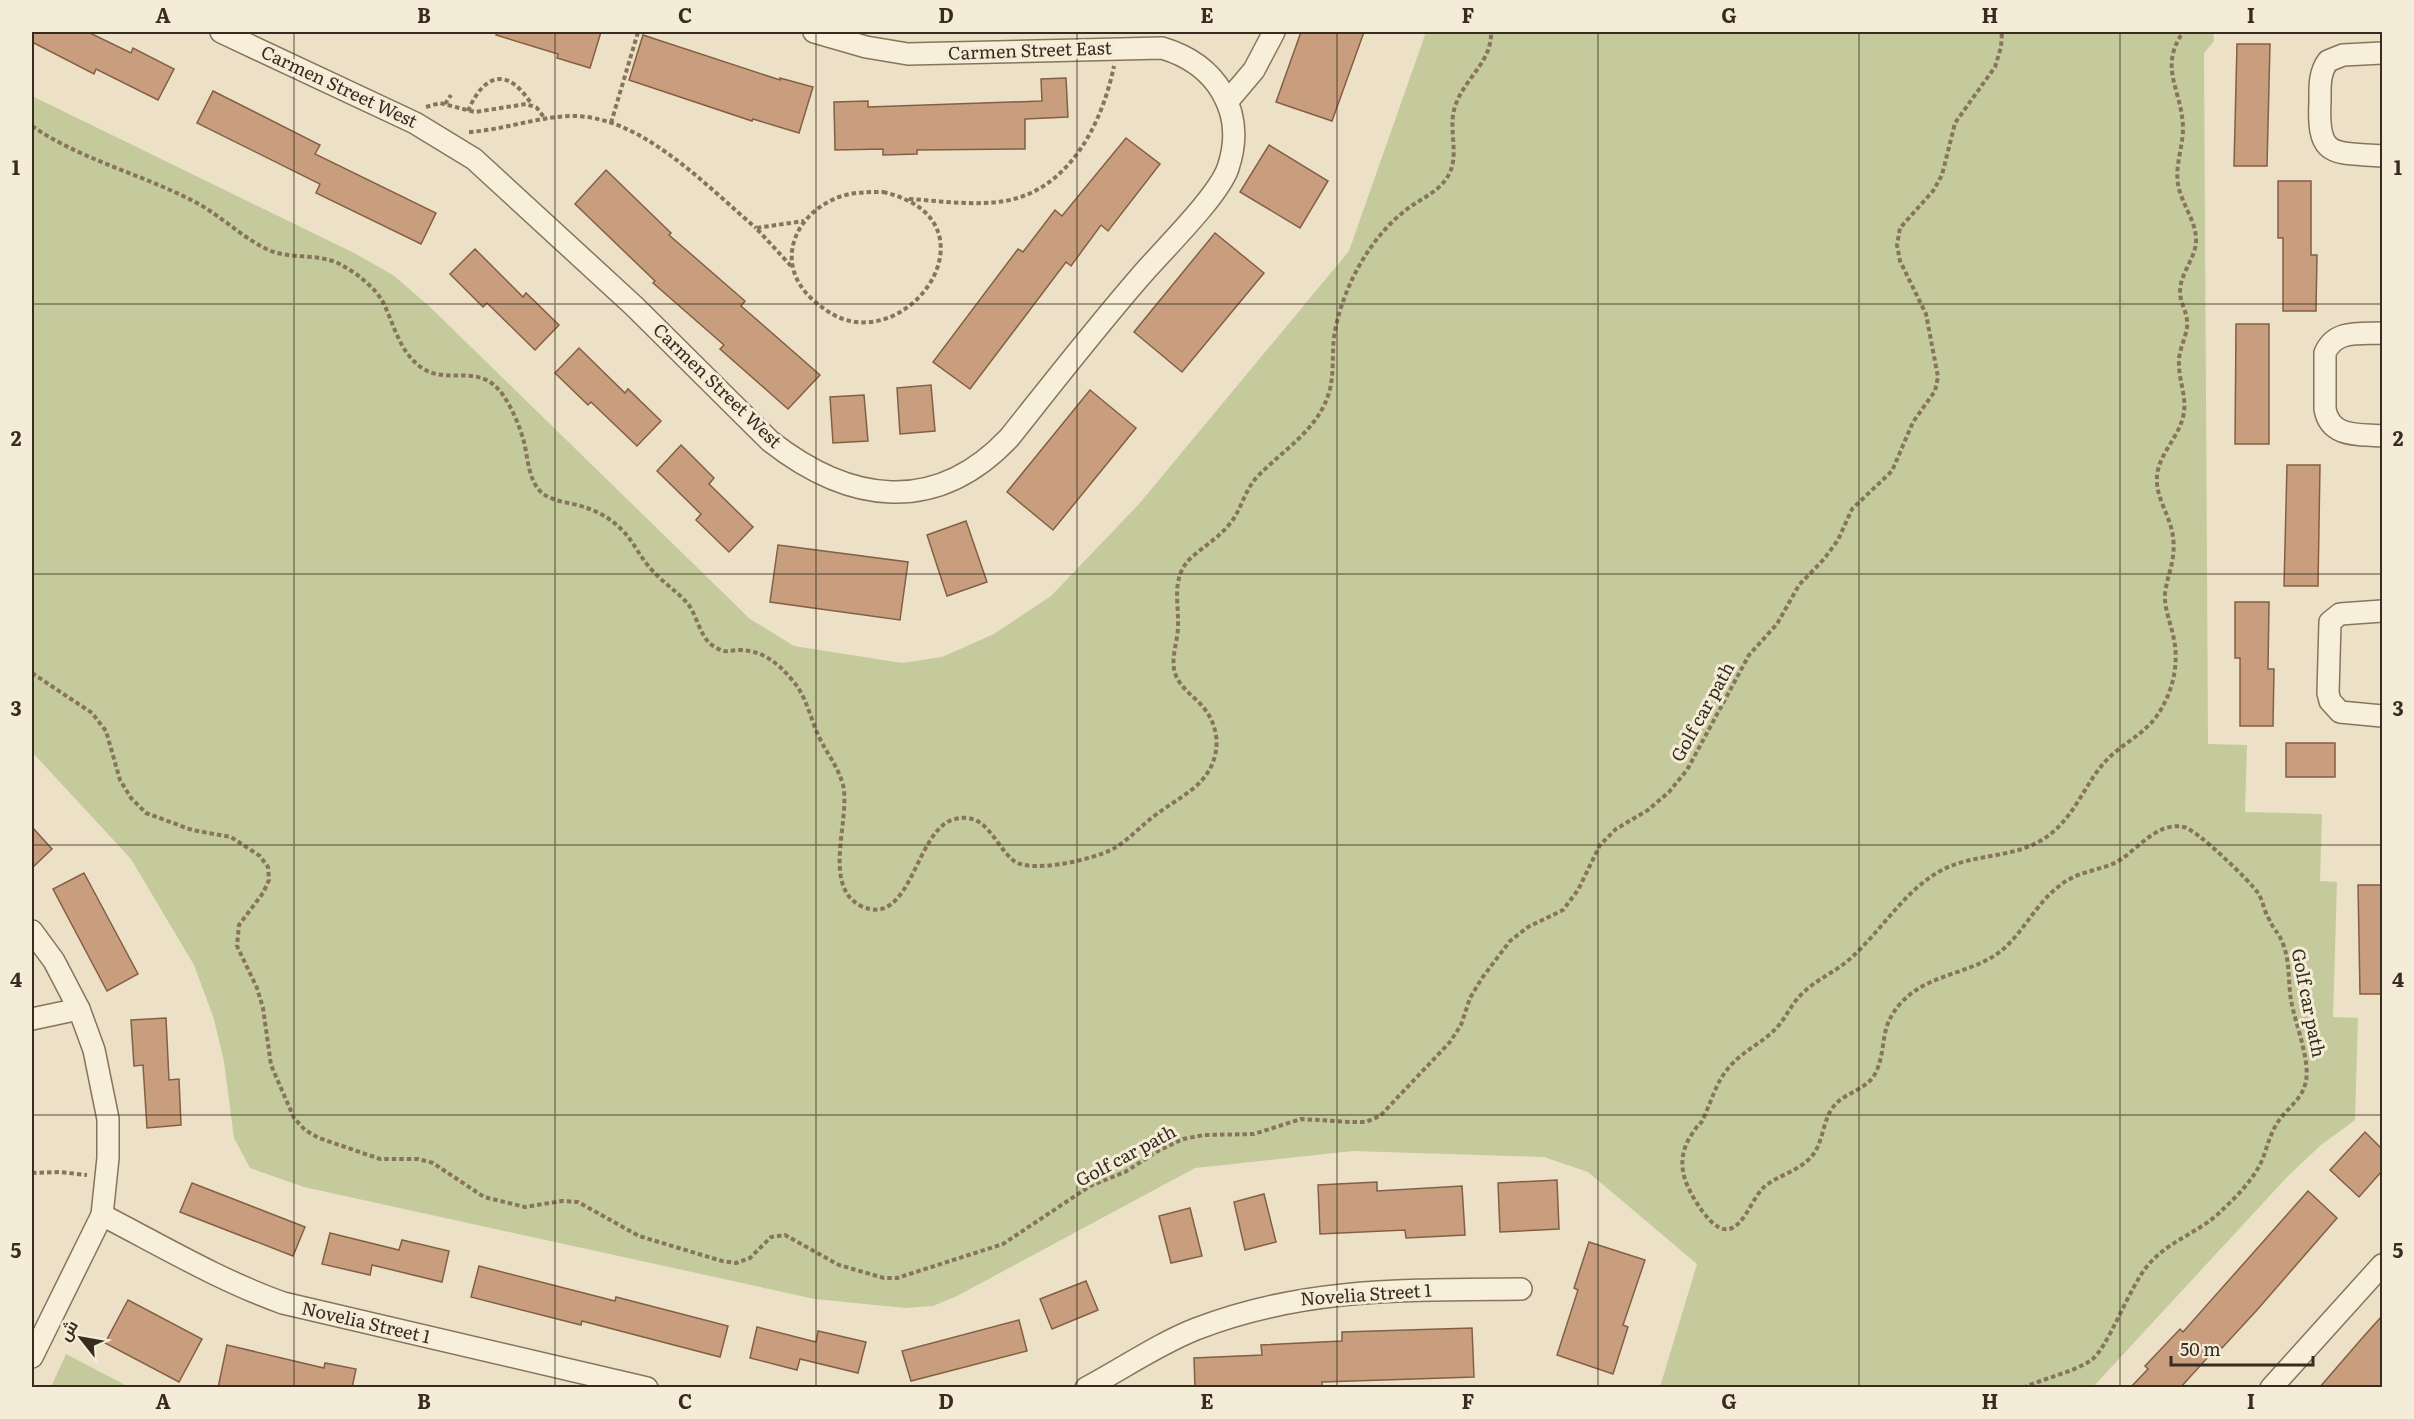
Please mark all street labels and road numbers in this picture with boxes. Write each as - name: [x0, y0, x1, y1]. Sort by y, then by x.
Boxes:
- street label: Carmen Street East: [948, 33, 1113, 66]
- street label: Carmen Street West: [257, 38, 423, 134]
- street label: Carmen Street West: [648, 316, 789, 454]
- street label: Golf car path: [1663, 656, 1740, 766]
- street label: Golf car path: [2286, 946, 2333, 1060]
- street label: Golf car path: [1070, 1117, 1180, 1193]
- street label: Novelia Street 1: [1299, 1275, 1432, 1312]
- street label: Novelia Street 1: [299, 1294, 433, 1349]

